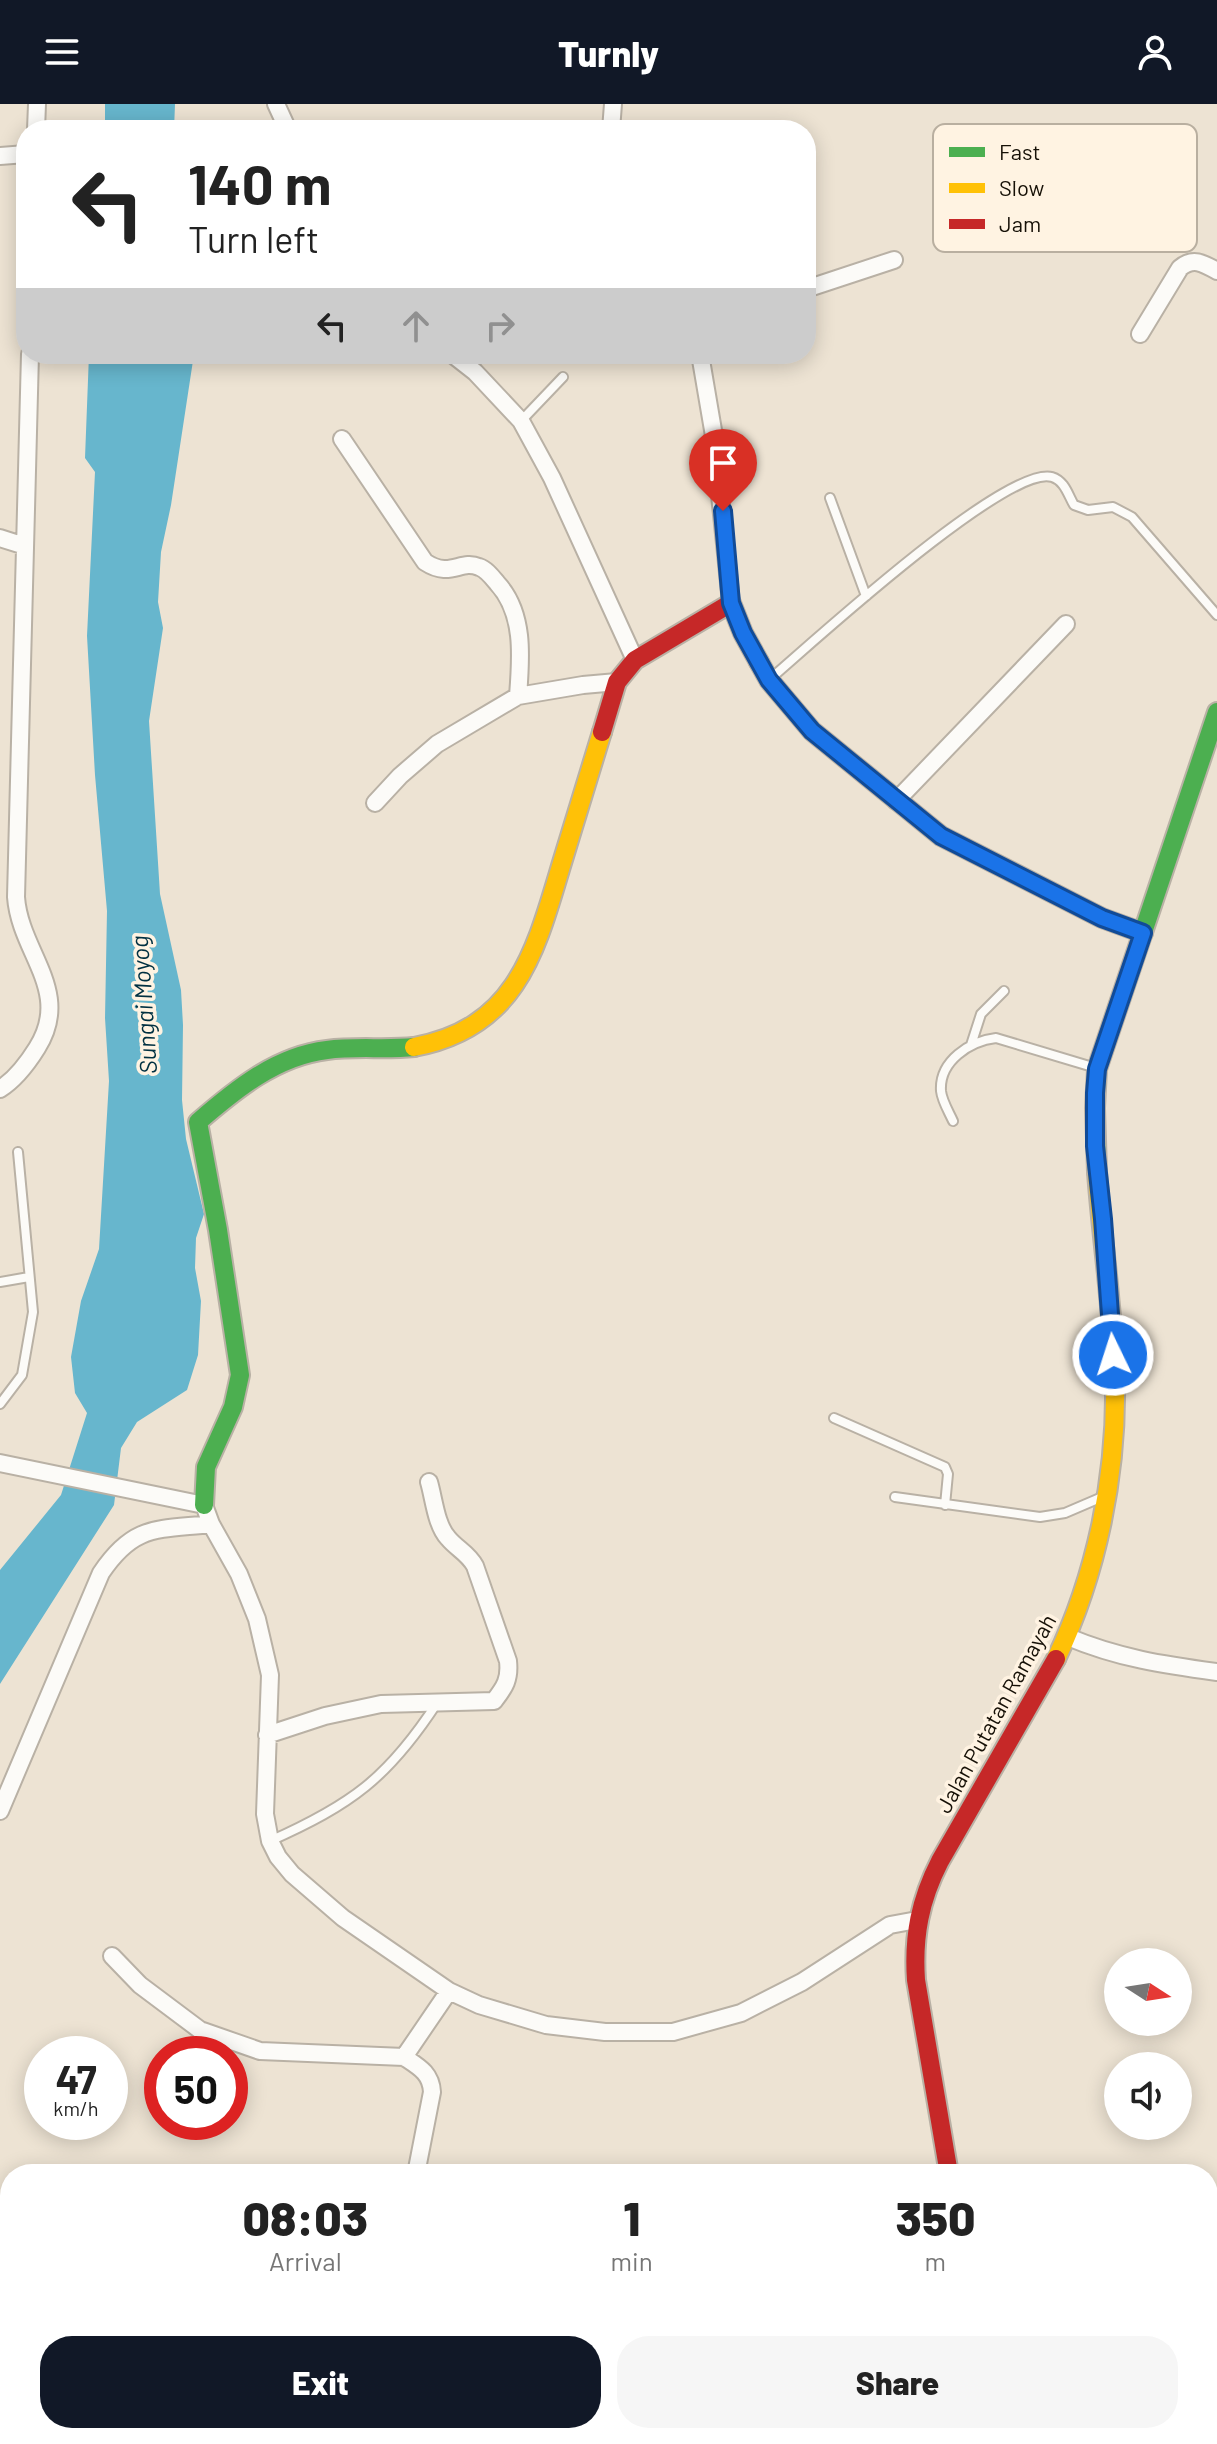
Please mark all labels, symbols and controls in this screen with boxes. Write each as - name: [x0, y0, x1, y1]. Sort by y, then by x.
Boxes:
- icon: menu: [40, 30, 84, 74]
- icon: person: [1133, 30, 1177, 74]
- text: Turnly: [558, 31, 659, 74]
- legend: [933, 124, 1197, 252]
- text: Fast: [999, 138, 1041, 164]
- text: 140 m: [188, 149, 332, 216]
- icon: left: [56, 152, 160, 256]
- text: Slow: [999, 174, 1044, 200]
- text: Jam: [999, 210, 1041, 236]
- text: Turn left: [188, 217, 319, 260]
- icon: left: [310, 304, 354, 348]
- icon: ahead: [394, 304, 438, 348]
- icon: right: [478, 304, 522, 348]
- pin: [689, 429, 757, 511]
- icon: arrive: [701, 441, 745, 485]
- water label: Sungai Moyog: [124, 935, 162, 1075]
- position arrow: [1071, 1313, 1155, 1397]
- street label: Jalan Putatan Ramayah: [930, 1609, 1060, 1817]
- north arrow: [1104, 1948, 1192, 2036]
- map controls: [1104, 1948, 1192, 2140]
- speed limit sign: 50: [144, 2036, 248, 2140]
- button: sound: [1104, 2052, 1192, 2140]
- text: 47: [55, 2054, 97, 2102]
- text: km/h: [53, 2096, 99, 2120]
- text: 08:03: [243, 2188, 368, 2246]
- text: 1: [623, 2188, 640, 2246]
- text: 350: [895, 2188, 975, 2246]
- text: Arrival: [269, 2245, 342, 2276]
- text: min: [611, 2245, 653, 2276]
- text: m: [925, 2245, 946, 2276]
- button: Exit: [40, 2336, 601, 2428]
- button: Share: [617, 2336, 1178, 2428]

